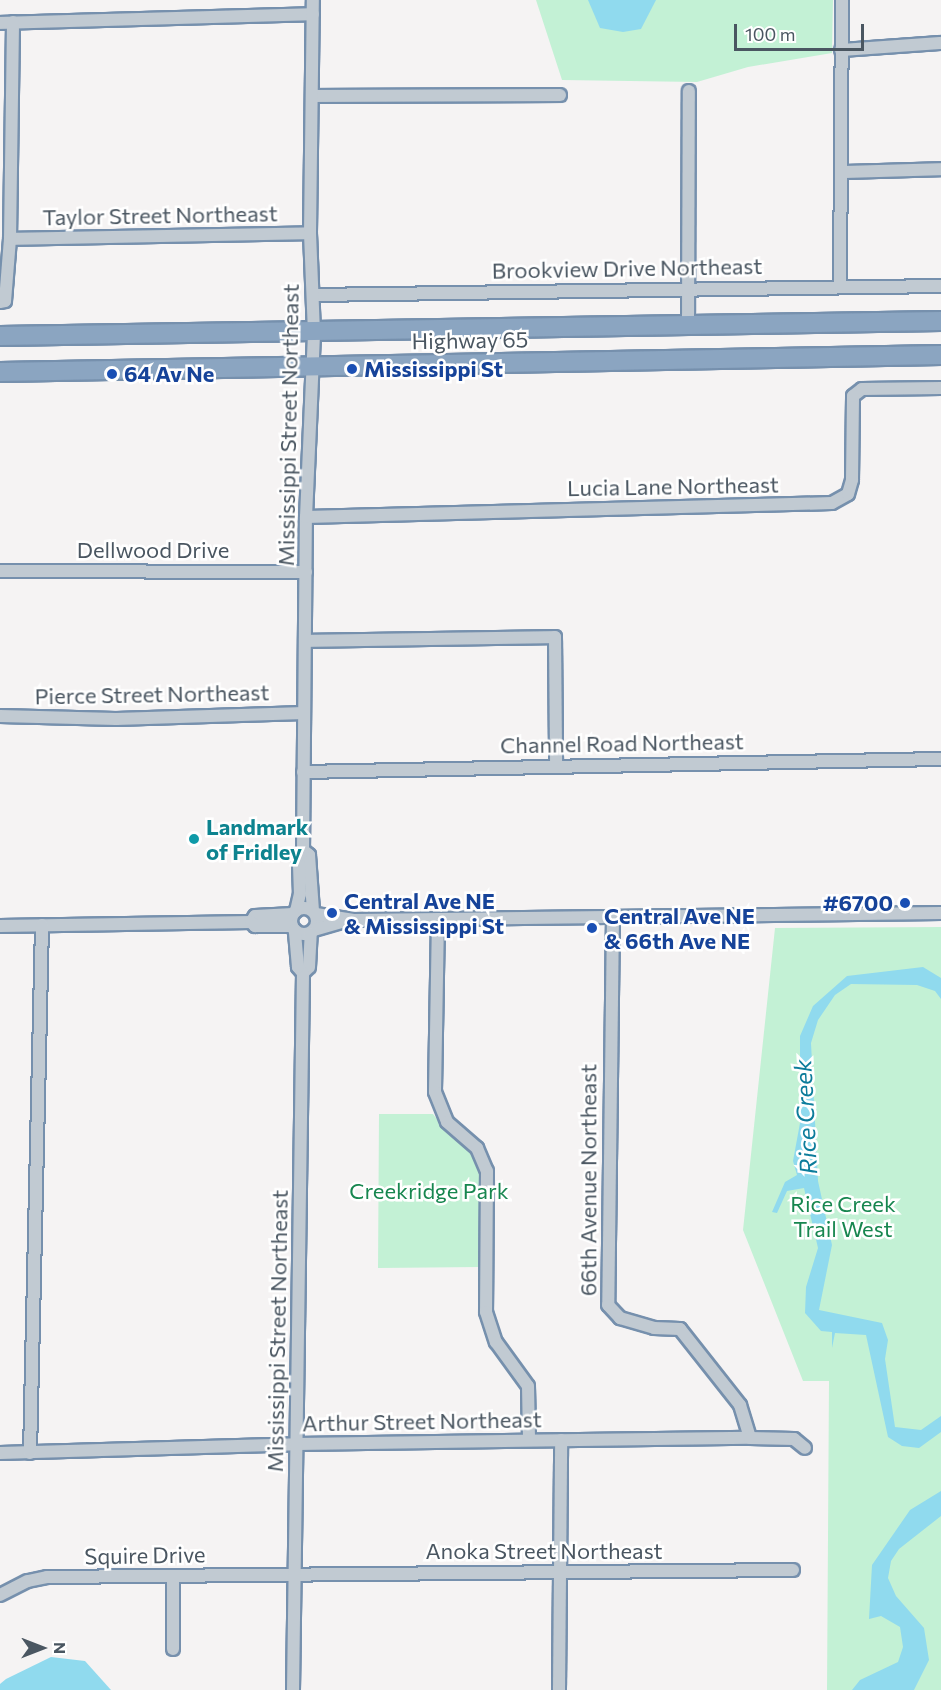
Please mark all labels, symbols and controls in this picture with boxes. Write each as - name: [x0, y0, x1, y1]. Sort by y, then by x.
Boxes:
- scale bar: [737, 12, 868, 50]
- text: 100 m: [745, 23, 795, 45]
- street label: Taylor Street Northeast: [42, 200, 278, 230]
- street label: Brookview Drive Northeast: [492, 252, 762, 284]
- street label: Mississippi Street Northeast: [272, 284, 304, 566]
- street label: Highway 65: [411, 326, 529, 354]
- place label: Mississippi St: [364, 356, 503, 382]
- place label: 64 Av Ne: [124, 361, 214, 387]
- marker: Mississippi St: [345, 362, 359, 376]
- marker: 64 Av Ne: [105, 367, 119, 381]
- street label: Lucia Lane Northeast: [567, 471, 779, 501]
- street label: Dellwood Drive: [77, 537, 229, 563]
- street label: Pierce Street Northeast: [34, 679, 270, 709]
- street label: Channel Road Northeast: [500, 728, 744, 758]
- place label: Landmark of Fridley: [206, 813, 308, 864]
- marker: Landmark of Fridley: [187, 832, 201, 846]
- place label: Central Ave NE & Mississippi St: [344, 887, 504, 938]
- place label: #6700: [823, 890, 893, 916]
- marker: #6700: [898, 896, 912, 910]
- place label: Central Ave NE & 66th Ave NE: [604, 902, 755, 954]
- marker: Central Ave NE & Mississippi St: [325, 906, 339, 920]
- marker: Central Ave NE & 66th Ave NE: [585, 921, 599, 935]
- water label: Rice Creek: [788, 1059, 822, 1175]
- street label: 66th Avenue Northeast: [575, 1064, 601, 1296]
- park label: Creekridge Park: [349, 1178, 509, 1204]
- street label: Mississippi Street Northeast: [261, 1190, 293, 1472]
- park label: Rice Creek Trail West: [790, 1190, 896, 1242]
- street label: Arthur Street Northeast: [302, 1406, 542, 1436]
- street label: Anoka Street Northeast: [425, 1538, 663, 1564]
- street label: Squire Drive: [84, 1541, 206, 1569]
- north arrow: [12, 1618, 72, 1678]
- text: N: [51, 1642, 70, 1654]

